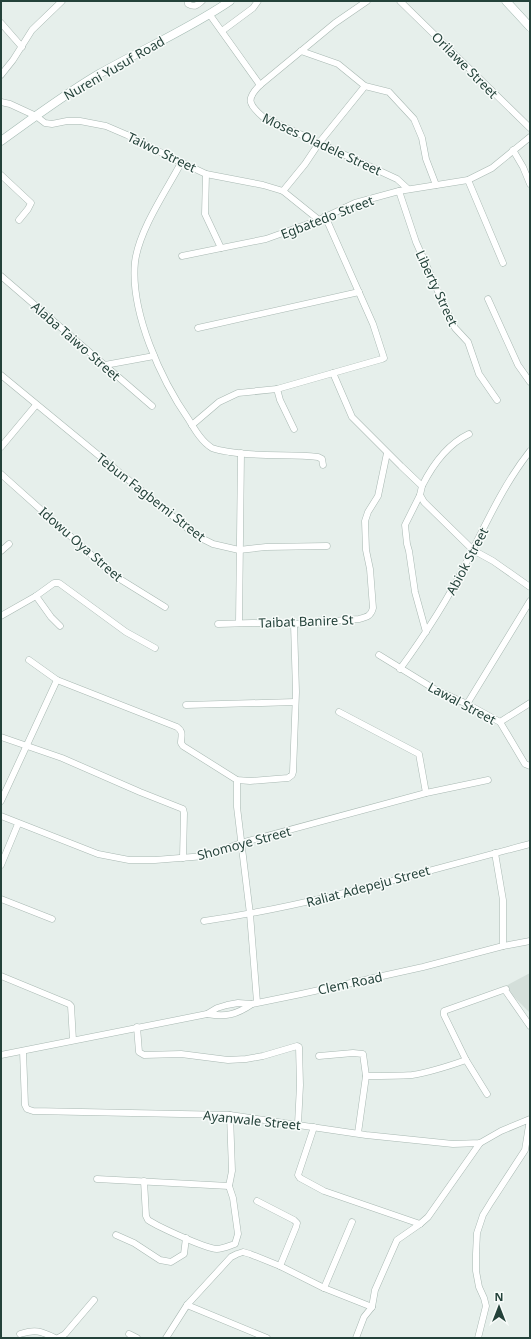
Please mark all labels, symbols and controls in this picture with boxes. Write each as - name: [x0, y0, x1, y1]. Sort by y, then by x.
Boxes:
- street label: Orilawe Street: [428, 28, 502, 102]
- street label: Nureni Yusuf Road: [60, 32, 168, 104]
- street label: Moses Oladele Street: [260, 109, 385, 180]
- street label: Taiwo Street: [125, 128, 200, 177]
- street label: Egbatedo Street: [278, 191, 376, 243]
- street label: Liberty Street: [412, 247, 463, 329]
- street label: Alaba Taiwo Street: [28, 297, 124, 385]
- street label: Tebun Fagbemi Street: [93, 449, 209, 545]
- street label: Idowu Oya Street: [35, 503, 127, 586]
- street label: Abiok Street: [442, 524, 492, 598]
- street label: Taibat Banire St: [258, 610, 354, 632]
- street label: Lawal Street: [425, 678, 499, 729]
- street label: Shomoye Street: [195, 822, 293, 864]
- street label: Raliat Adepeju Street: [304, 861, 432, 911]
- street label: Clem Road: [316, 967, 384, 999]
- street label: Ayanwale Street: [202, 1106, 302, 1134]
- north arrow: [479, 1287, 519, 1327]
- text: N: [495, 1289, 503, 1304]

